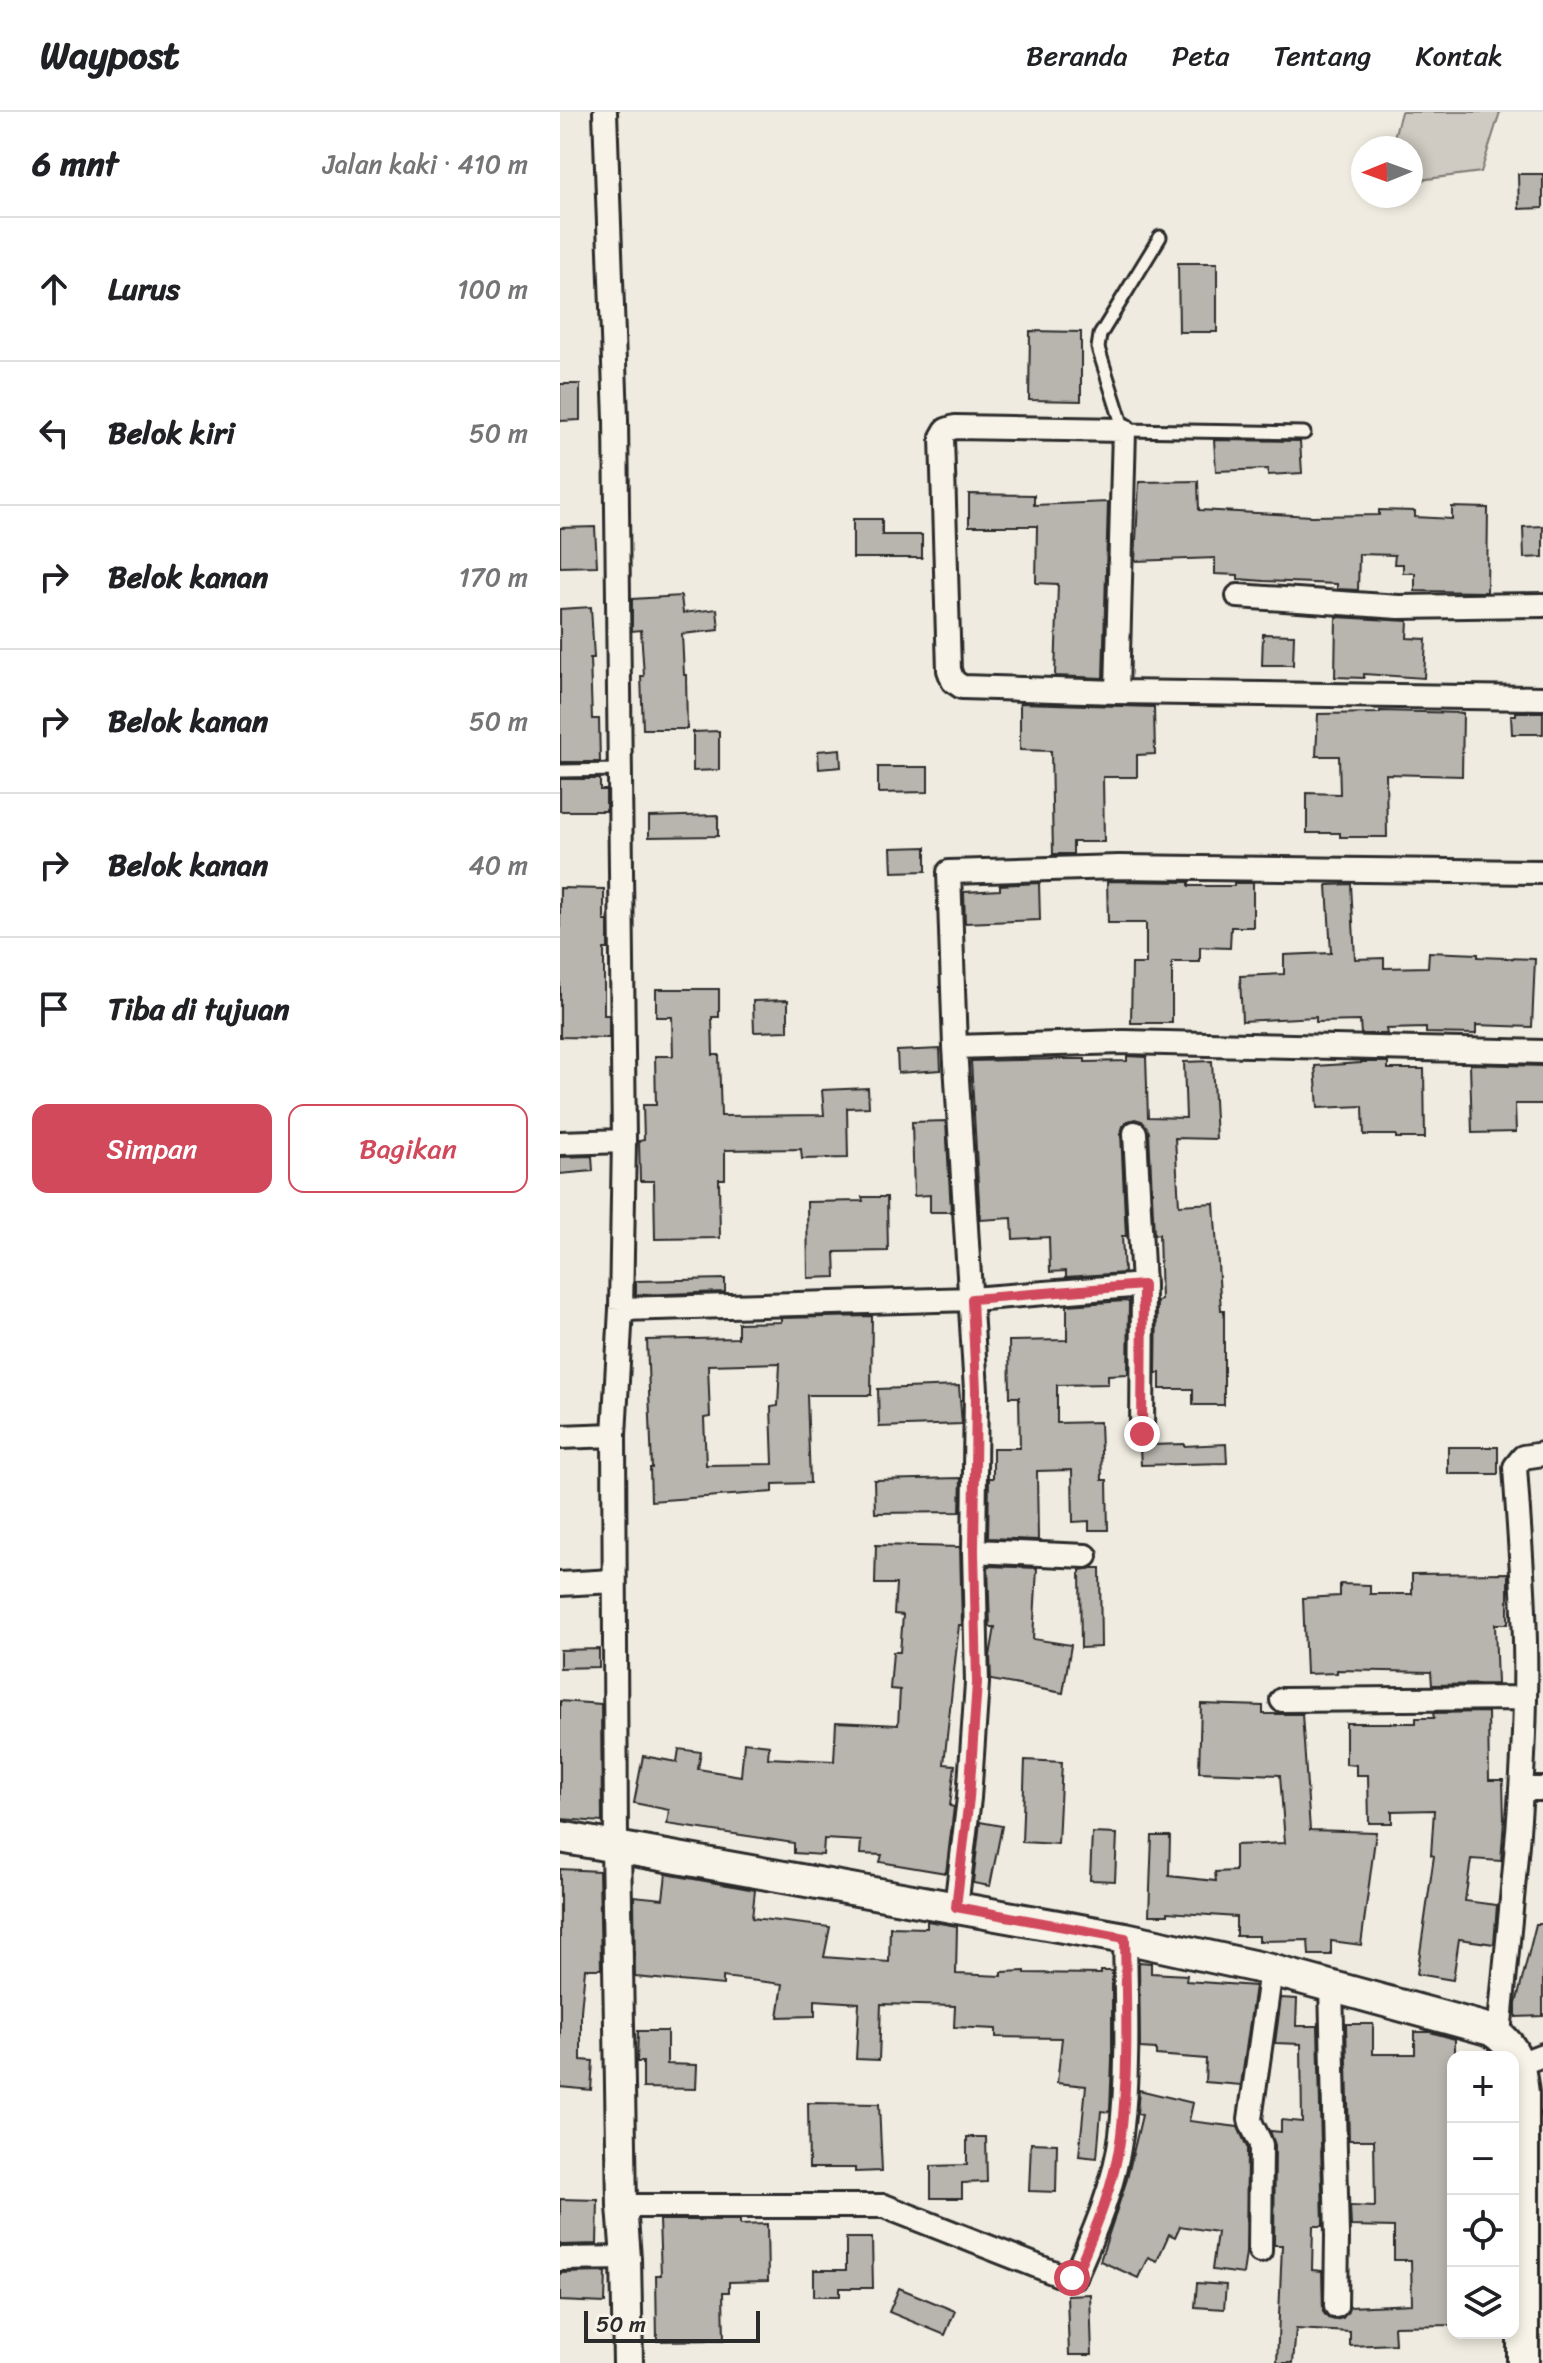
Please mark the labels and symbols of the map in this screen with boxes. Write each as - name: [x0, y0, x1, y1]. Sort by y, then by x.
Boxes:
- north arrow: [1351, 136, 1423, 208]
- route end: [1124, 1416, 1160, 1452]
- route start: [1054, 2260, 1090, 2296]
- scale bar: [584, 2307, 760, 2343]

